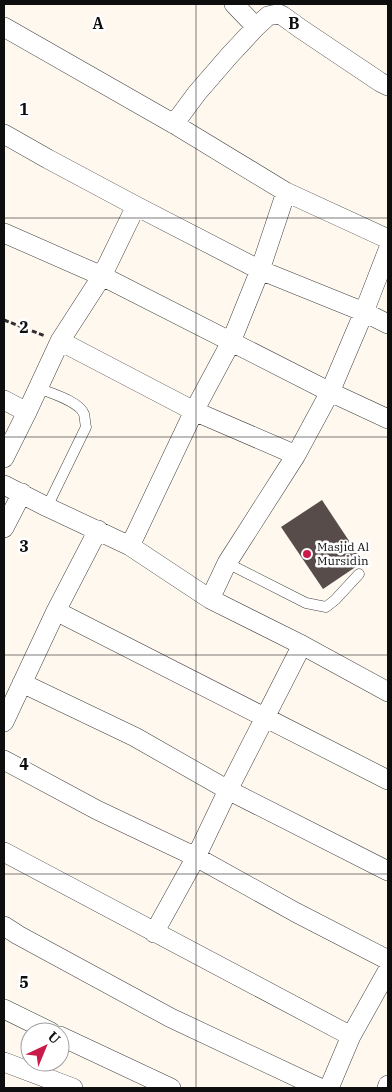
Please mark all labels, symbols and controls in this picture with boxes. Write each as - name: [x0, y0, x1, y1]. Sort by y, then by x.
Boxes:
- text: A: [92, 13, 104, 33]
- text: B: [288, 13, 300, 33]
- text: 1: [19, 99, 29, 119]
- text: 2: [19, 317, 29, 337]
- text: 3: [19, 536, 29, 556]
- place label: Masjid Al Mursidin: [317, 539, 369, 568]
- marker: Masjid Al Mursidin: [301, 548, 313, 560]
- text: 4: [19, 754, 29, 774]
- text: 5: [19, 972, 29, 992]
- north arrow: [20, 1022, 70, 1072]
- text: U: [44, 1027, 64, 1048]

